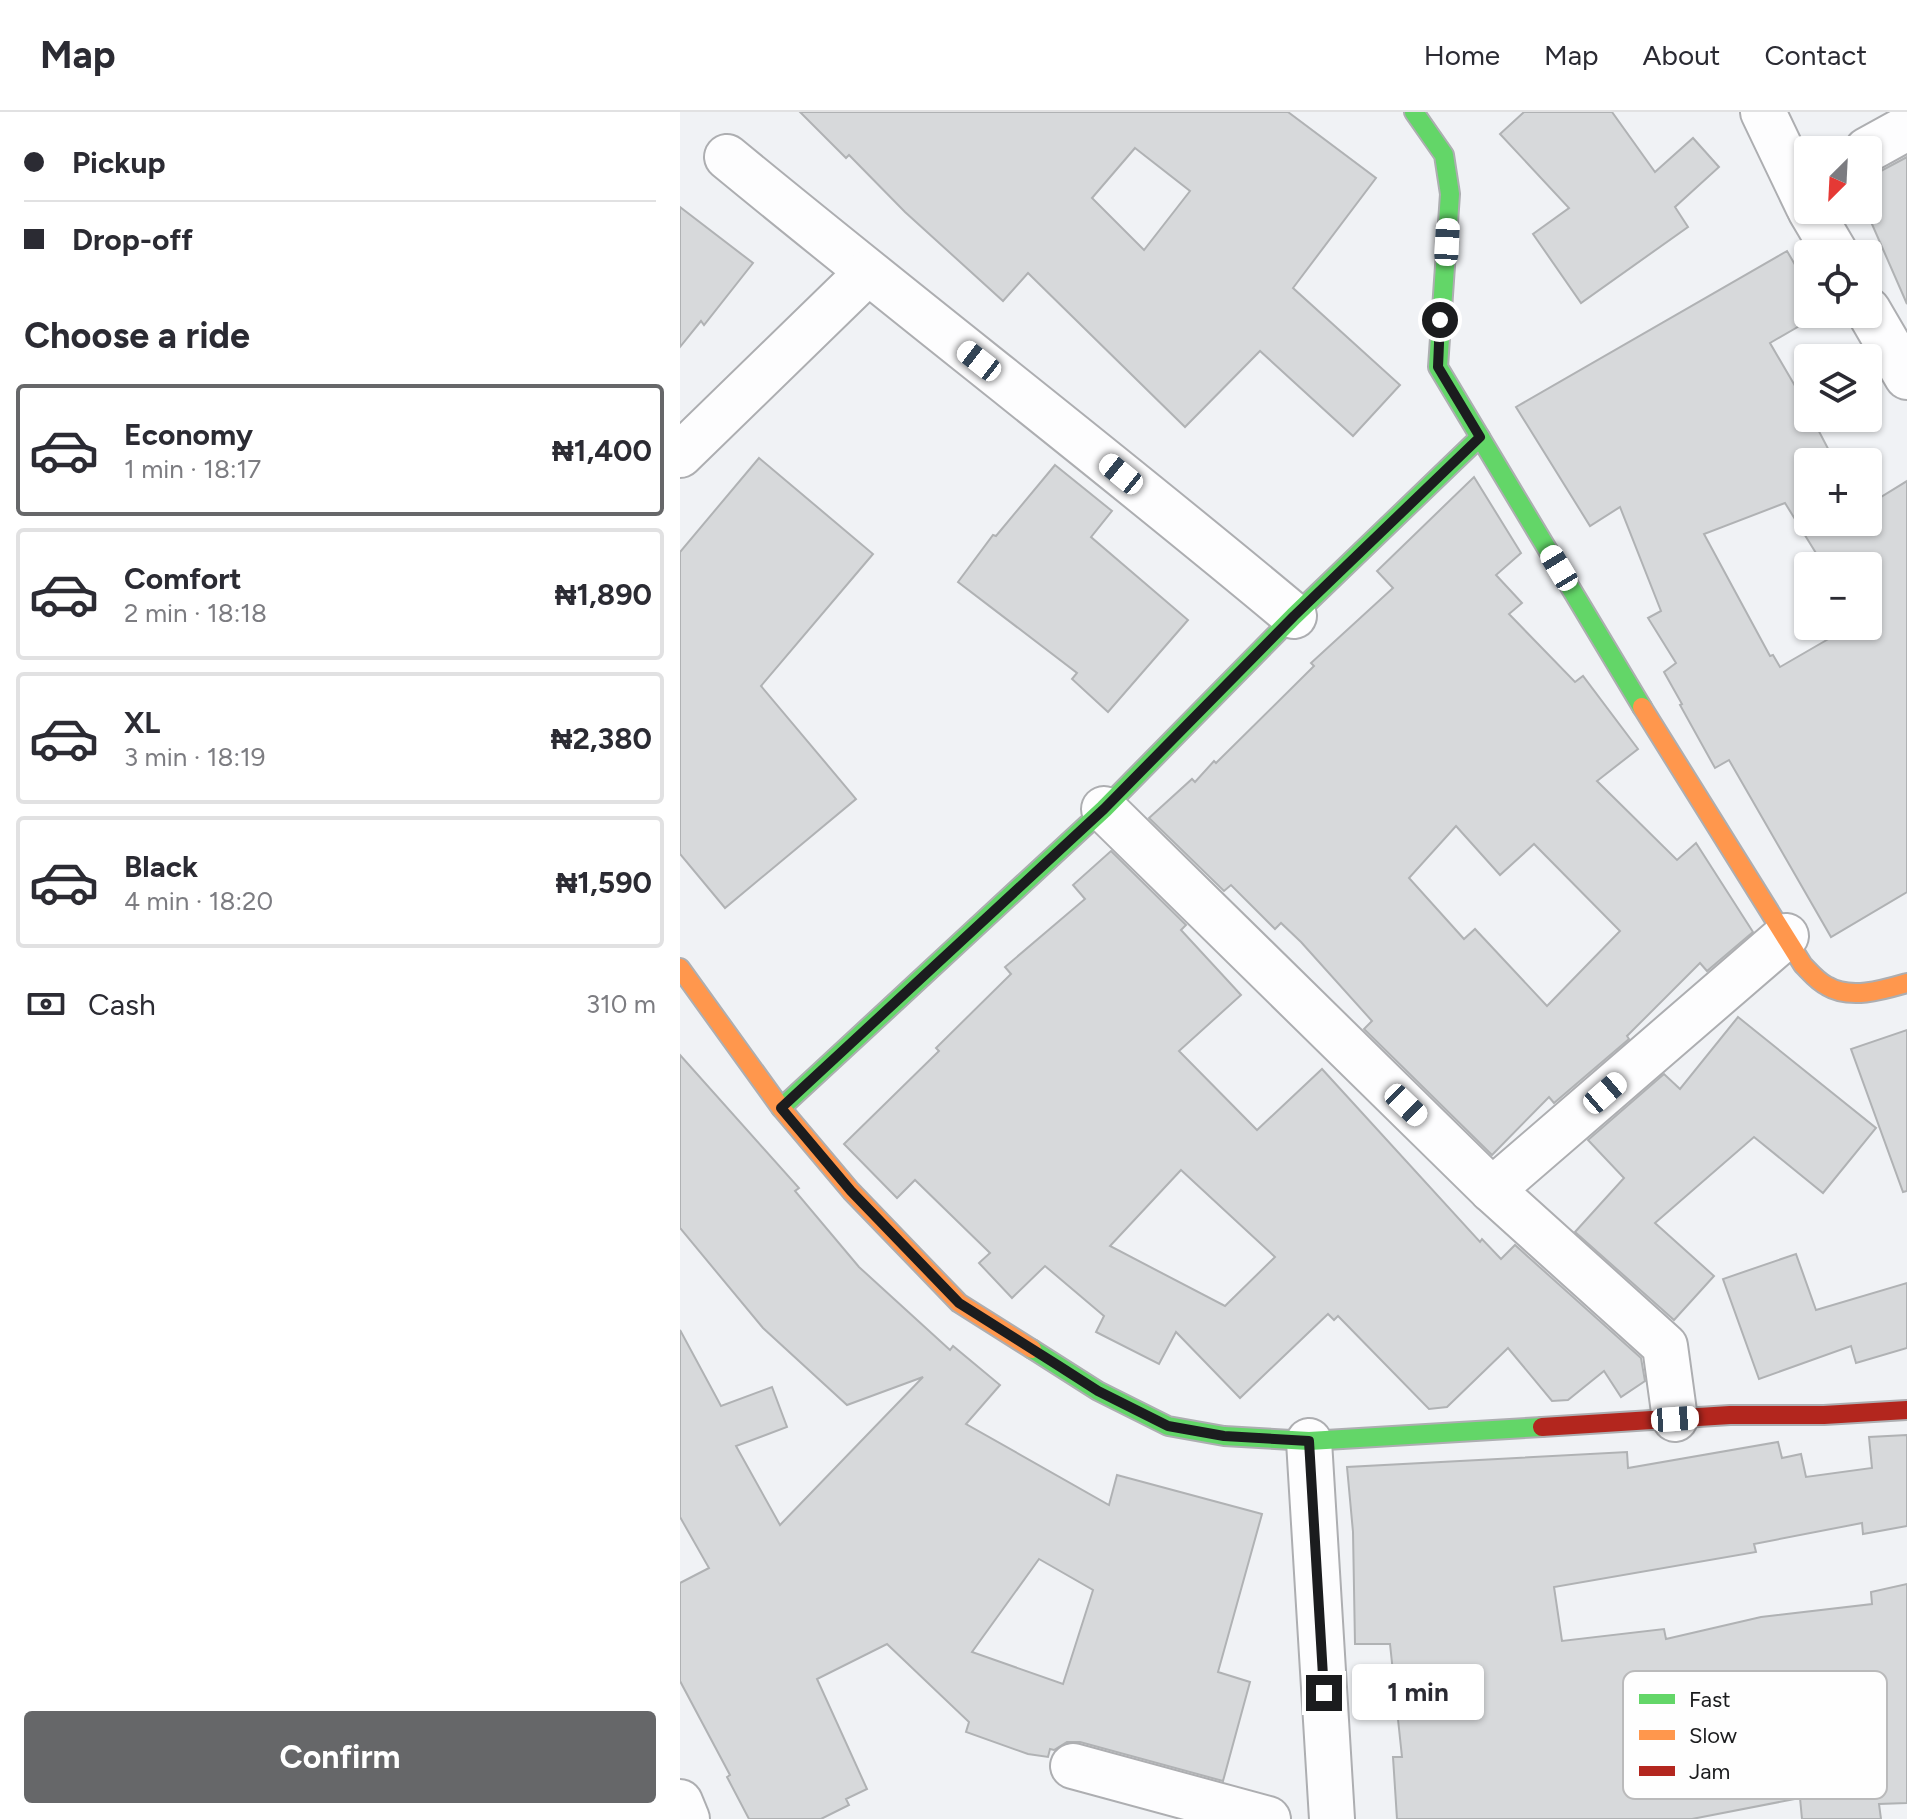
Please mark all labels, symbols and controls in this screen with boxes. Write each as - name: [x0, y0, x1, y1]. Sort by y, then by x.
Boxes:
- text: Map: [40, 32, 116, 78]
- text: Home: [1424, 38, 1500, 72]
- text: Map: [1544, 38, 1599, 72]
- text: About: [1643, 38, 1720, 72]
- text: Contact: [1764, 38, 1867, 72]
- north arrow: [1794, 136, 1882, 224]
- map controls: [1794, 136, 1882, 640]
- text: Pickup: [72, 144, 166, 181]
- car: [1434, 217, 1460, 267]
- text: Drop-off: [72, 221, 193, 258]
- button: locate: [1794, 240, 1882, 328]
- route start: [1422, 302, 1458, 338]
- text: Choose a ride: [24, 314, 250, 357]
- car: [953, 337, 1005, 385]
- button: layers: [1794, 344, 1882, 432]
- icon: car: [28, 414, 100, 486]
- text: Economy: [124, 416, 253, 453]
- text: ₦1,400: [552, 432, 652, 469]
- button: +: [1794, 448, 1882, 536]
- car: [1095, 450, 1147, 498]
- text: 1 min · 18:17: [124, 453, 261, 485]
- car: [1536, 541, 1582, 595]
- button: −: [1794, 552, 1882, 640]
- icon: car: [28, 558, 100, 630]
- text: Comfort: [124, 560, 242, 597]
- text: ₦1,890: [555, 576, 652, 613]
- text: 2 min · 18:18: [124, 597, 267, 629]
- icon: car: [28, 702, 100, 774]
- text: XL: [124, 704, 160, 741]
- text: ₦2,380: [551, 720, 652, 757]
- text: 3 min · 18:19: [124, 741, 265, 773]
- icon: car: [28, 846, 100, 918]
- text: Black: [124, 848, 198, 885]
- text: ₦1,590: [556, 864, 652, 901]
- text: 4 min · 18:20: [124, 885, 273, 917]
- icon: cash: [24, 982, 68, 1026]
- text: Cash: [88, 986, 156, 1023]
- text: 310 m: [586, 988, 656, 1020]
- car: [1579, 1068, 1631, 1118]
- car: [1380, 1080, 1432, 1130]
- car: [1650, 1405, 1700, 1433]
- callout: 1 min: [1352, 1665, 1484, 1721]
- legend: [1623, 1671, 1887, 1799]
- route end: [1306, 1675, 1342, 1711]
- text: 1 min: [1387, 1676, 1449, 1708]
- text: Fast: [1689, 1686, 1731, 1713]
- button: Confirm: [24, 1711, 656, 1803]
- text: Slow: [1689, 1722, 1738, 1749]
- text: Jam: [1689, 1758, 1730, 1785]

